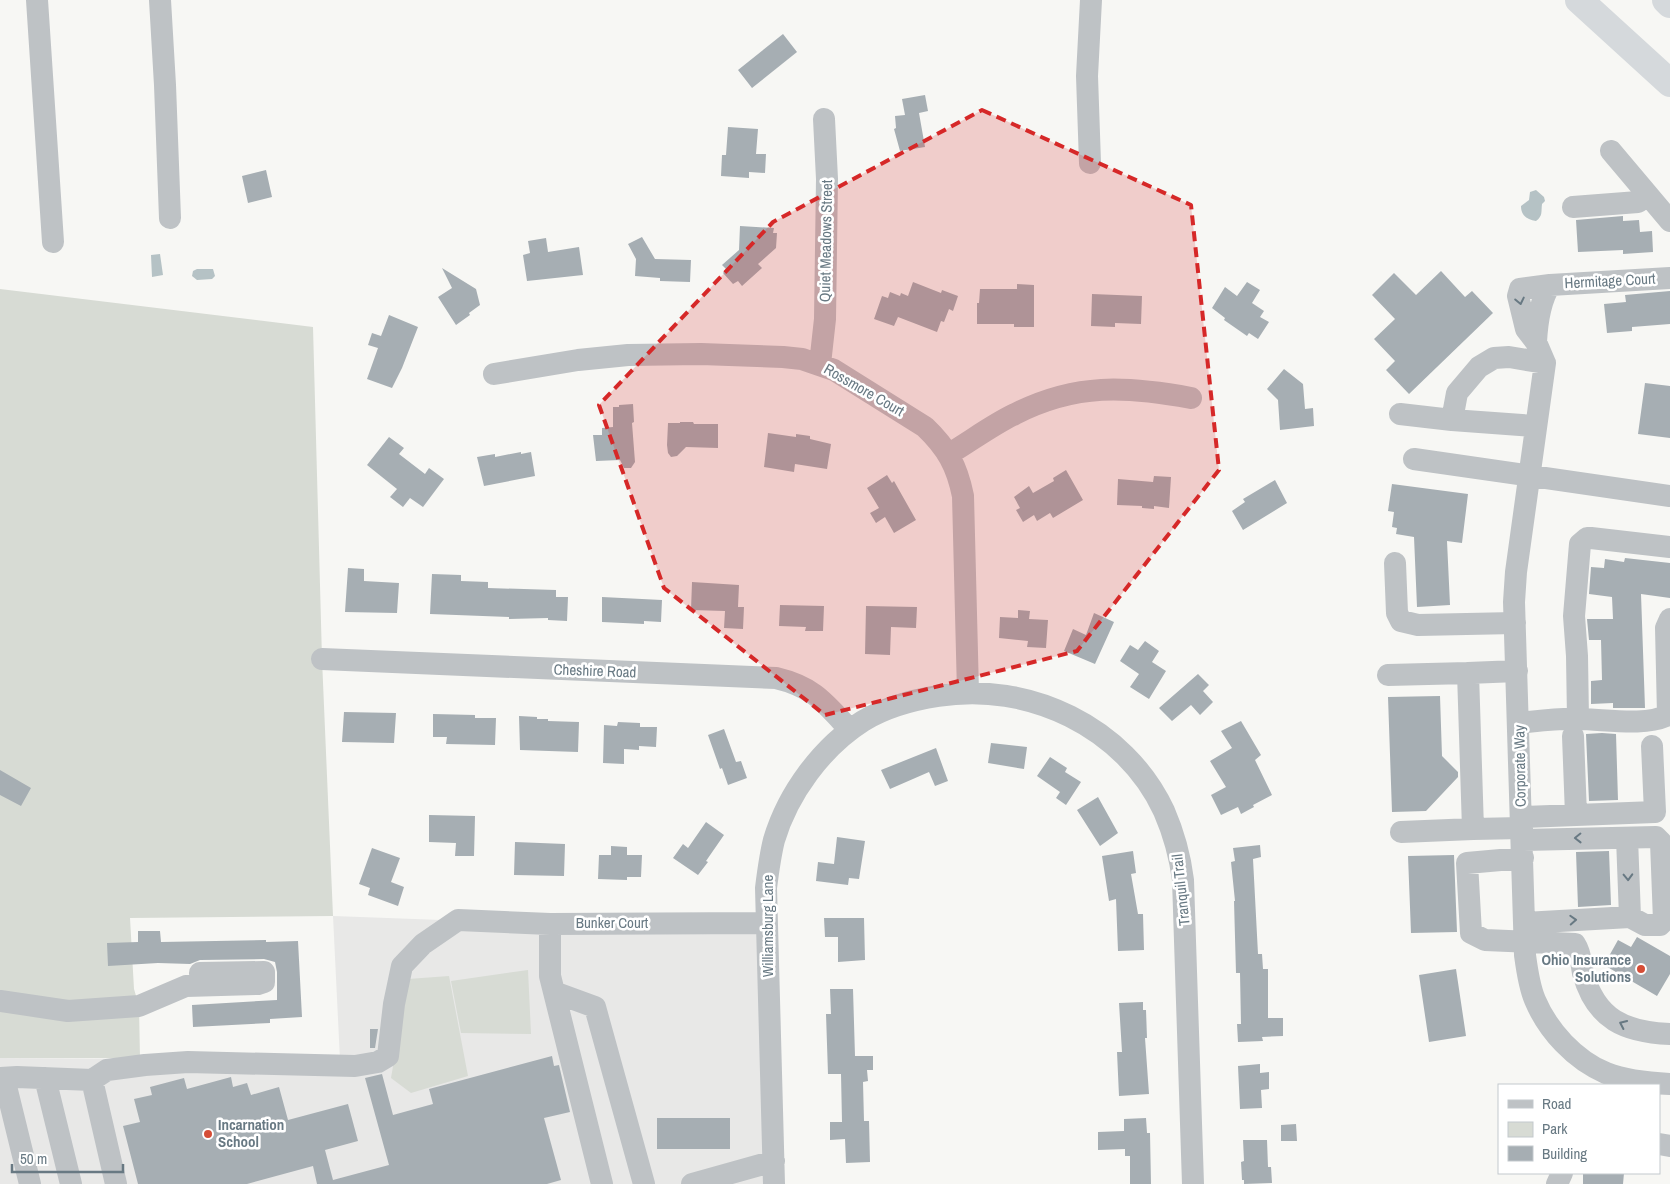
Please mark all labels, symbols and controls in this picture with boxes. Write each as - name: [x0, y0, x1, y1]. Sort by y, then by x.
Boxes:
- street label: Quiet Meadows Street: [814, 179, 837, 302]
- street label: Hermitage Court: [1564, 268, 1656, 293]
- one-way arrow: [1514, 297, 1525, 306]
- street label: Rossmore Court: [820, 358, 909, 421]
- street label: Cheshire Road: [553, 659, 637, 682]
- street label: Corporate Way: [1508, 724, 1531, 807]
- one-way arrow: [1574, 833, 1582, 844]
- street label: Tranquil Trail: [1166, 853, 1195, 927]
- one-way arrow: [1623, 874, 1634, 882]
- street label: Williamsburg Lane: [757, 875, 778, 977]
- street label: Bunker Court: [576, 912, 649, 933]
- one-way arrow: [1570, 915, 1577, 925]
- place label: Ohio Insurance Solutions: [1541, 949, 1631, 987]
- marker: Ohio Insurance Solutions: [1635, 963, 1647, 975]
- one-way arrow: [1619, 1020, 1628, 1031]
- legend: [1498, 1084, 1660, 1174]
- text: Road: [1542, 1093, 1571, 1114]
- place label: Incarnation School: [218, 1114, 284, 1152]
- text: Park: [1542, 1118, 1568, 1139]
- marker: Incarnation School: [202, 1128, 214, 1140]
- scale bar: [12, 1142, 124, 1174]
- text: Building: [1542, 1143, 1587, 1164]
- text: 50 m: [20, 1148, 47, 1169]

